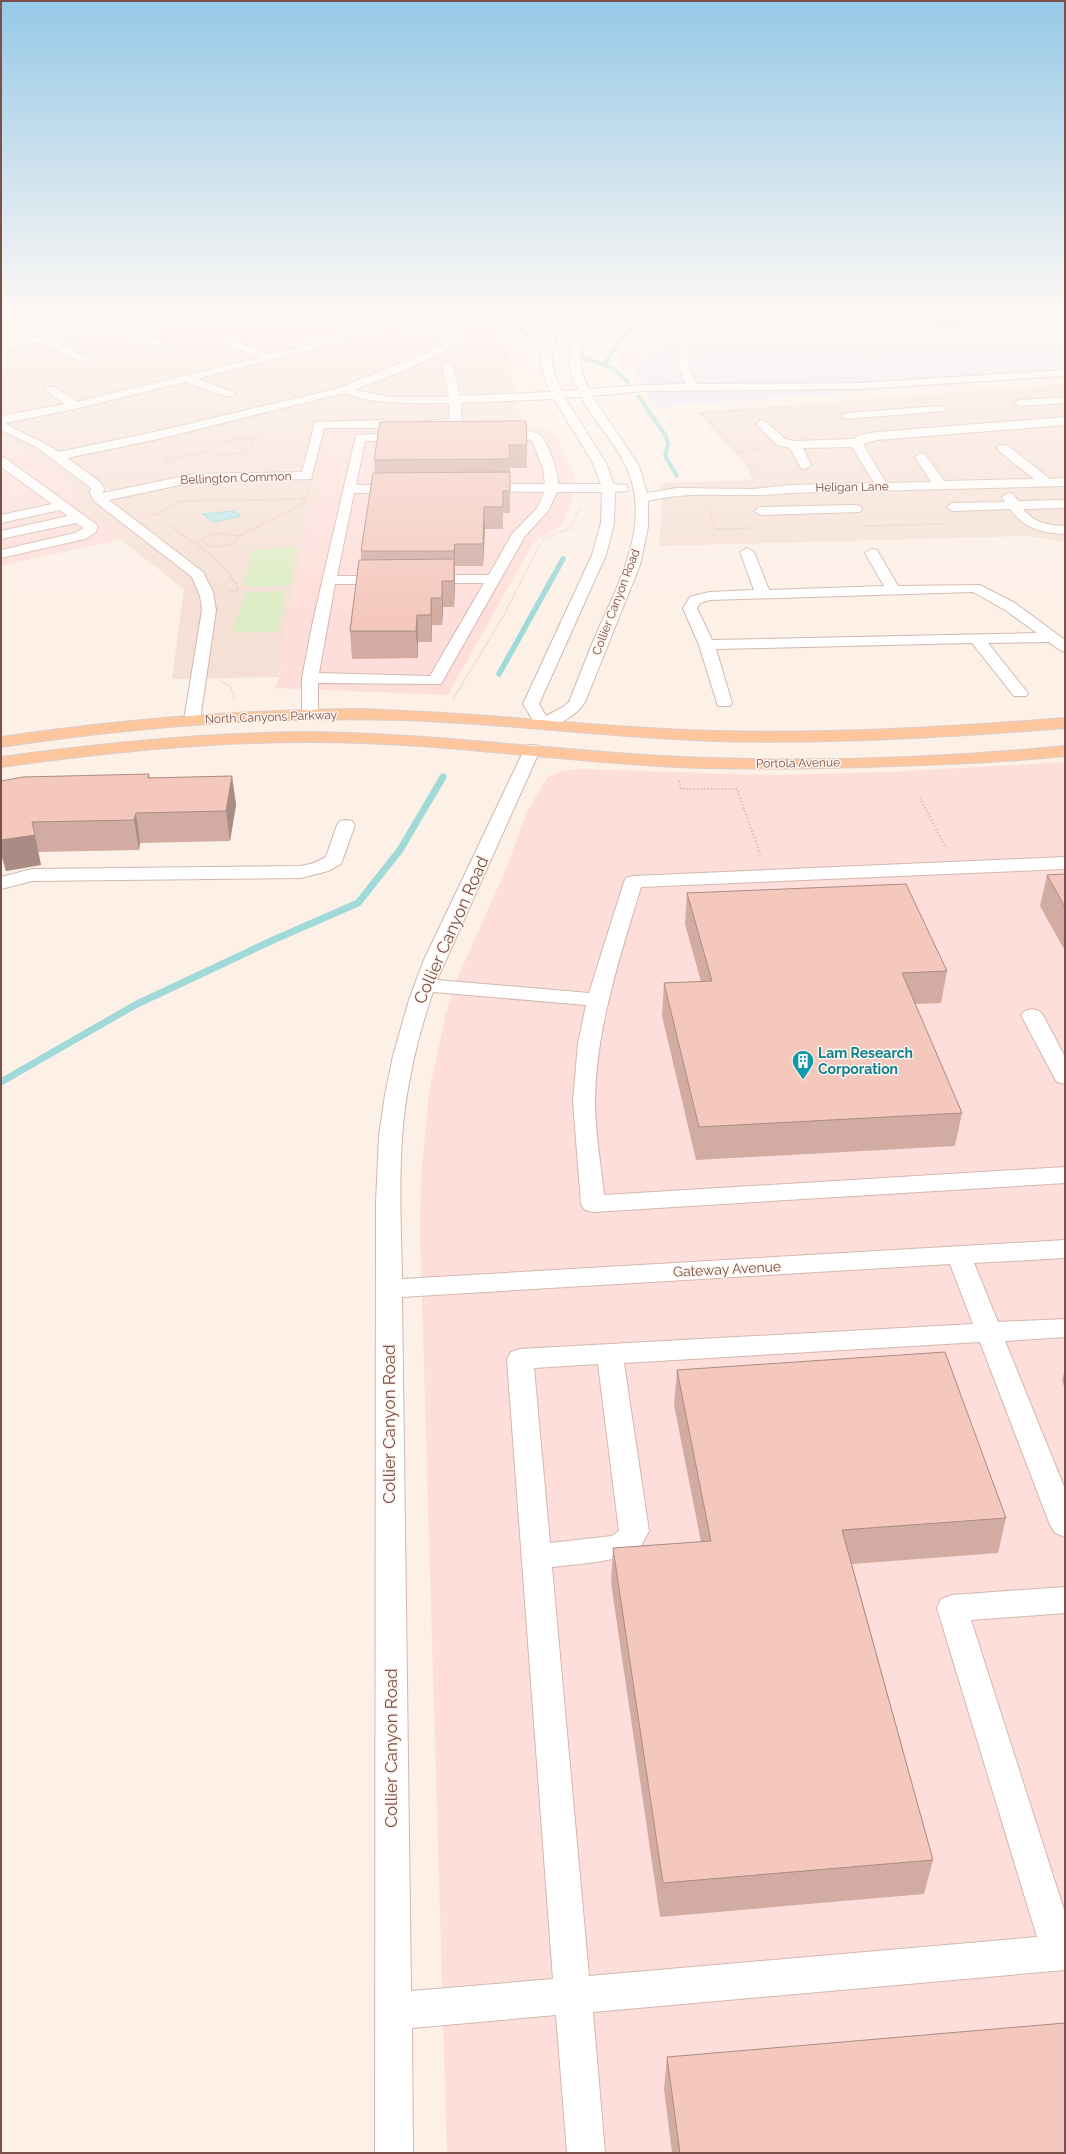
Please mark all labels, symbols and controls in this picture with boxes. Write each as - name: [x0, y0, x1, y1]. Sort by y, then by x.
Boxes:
- street label: Bellington Common: [180, 469, 292, 487]
- street label: Heligan Lane: [815, 479, 889, 495]
- street label: Collier Canyon Road: [589, 547, 643, 657]
- street label: North Canyons Parkway: [205, 708, 338, 726]
- street label: Portola Avenue: [756, 755, 840, 771]
- street label: Collier Canyon Road: [409, 853, 493, 1007]
- place label: Lam Research Corporation: [818, 1045, 913, 1077]
- building icon: Lam Research Corporation: [790, 1048, 816, 1081]
- street label: Gateway Avenue: [673, 1258, 781, 1280]
- street label: Collier Canyon Road: [379, 1344, 399, 1504]
- street label: Collier Canyon Road: [381, 1668, 401, 1828]

